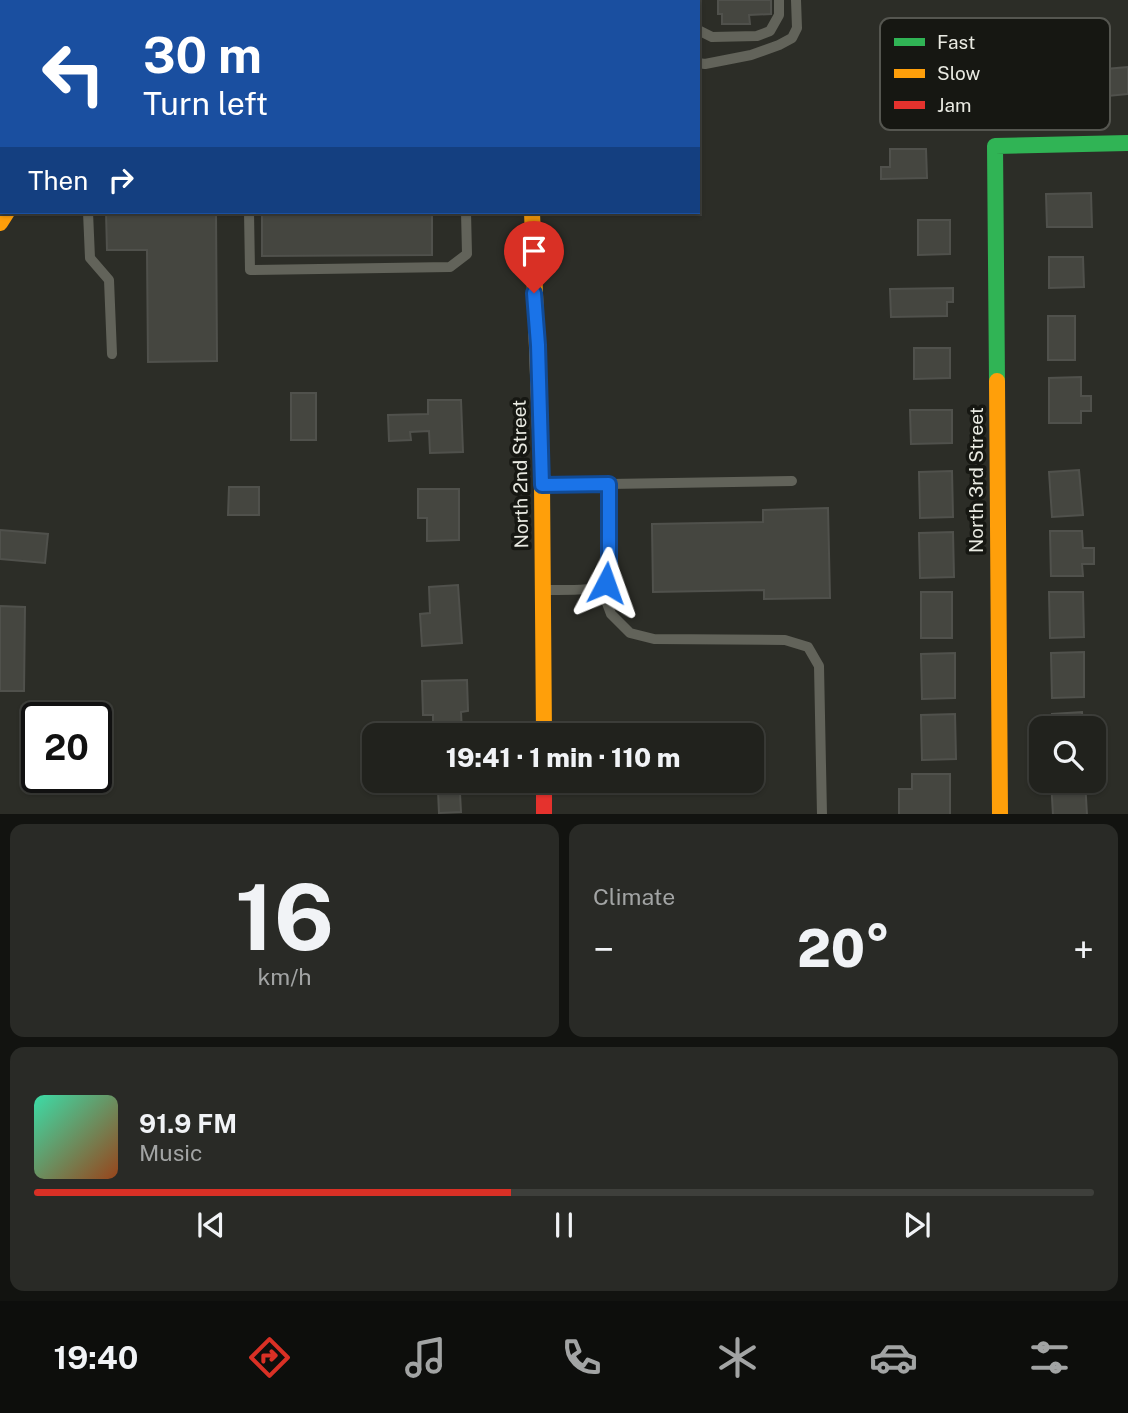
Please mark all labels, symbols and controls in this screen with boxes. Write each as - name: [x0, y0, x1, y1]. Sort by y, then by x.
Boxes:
- legend: [880, 18, 1110, 130]
- text: 30 m: [143, 26, 262, 84]
- icon: left: [28, 28, 119, 119]
- text: Fast: [937, 31, 975, 53]
- text: Slow: [937, 62, 981, 84]
- text: Turn left: [143, 85, 268, 122]
- text: Jam: [937, 94, 971, 116]
- icon: right: [102, 161, 140, 199]
- text: Then: [28, 165, 88, 196]
- pin: [504, 221, 564, 293]
- icon: arrive: [515, 232, 553, 270]
- street label: North 2nd Street: [508, 399, 532, 549]
- street label: North 3rd Street: [965, 407, 987, 553]
- position arrow: [569, 546, 643, 620]
- speed limit sign: 20: [21, 702, 112, 793]
- map controls: [1029, 716, 1106, 793]
- button: search: [1029, 716, 1106, 793]
- text: 19:41 · 1 min · 110 m: [446, 742, 680, 773]
- text: 16: [235, 864, 334, 970]
- text: Climate: [593, 883, 675, 910]
- text: 20°: [797, 918, 890, 979]
- text: −: [593, 927, 614, 972]
- text: +: [1073, 927, 1094, 972]
- text: km/h: [257, 963, 312, 990]
- text: 91.9 FM: [139, 1108, 237, 1139]
- text: Music: [139, 1139, 203, 1166]
- icon: previous: [192, 1206, 230, 1244]
- icon: pause: [545, 1206, 583, 1244]
- icon: next: [898, 1206, 936, 1244]
- icon: directions: [245, 1333, 294, 1382]
- icon: music: [401, 1333, 450, 1382]
- icon: phone: [557, 1333, 606, 1382]
- icon: climate: [713, 1333, 762, 1382]
- icon: car: [869, 1333, 918, 1382]
- icon: filters: [1025, 1333, 1074, 1382]
- text: 19:40: [54, 1339, 138, 1376]

